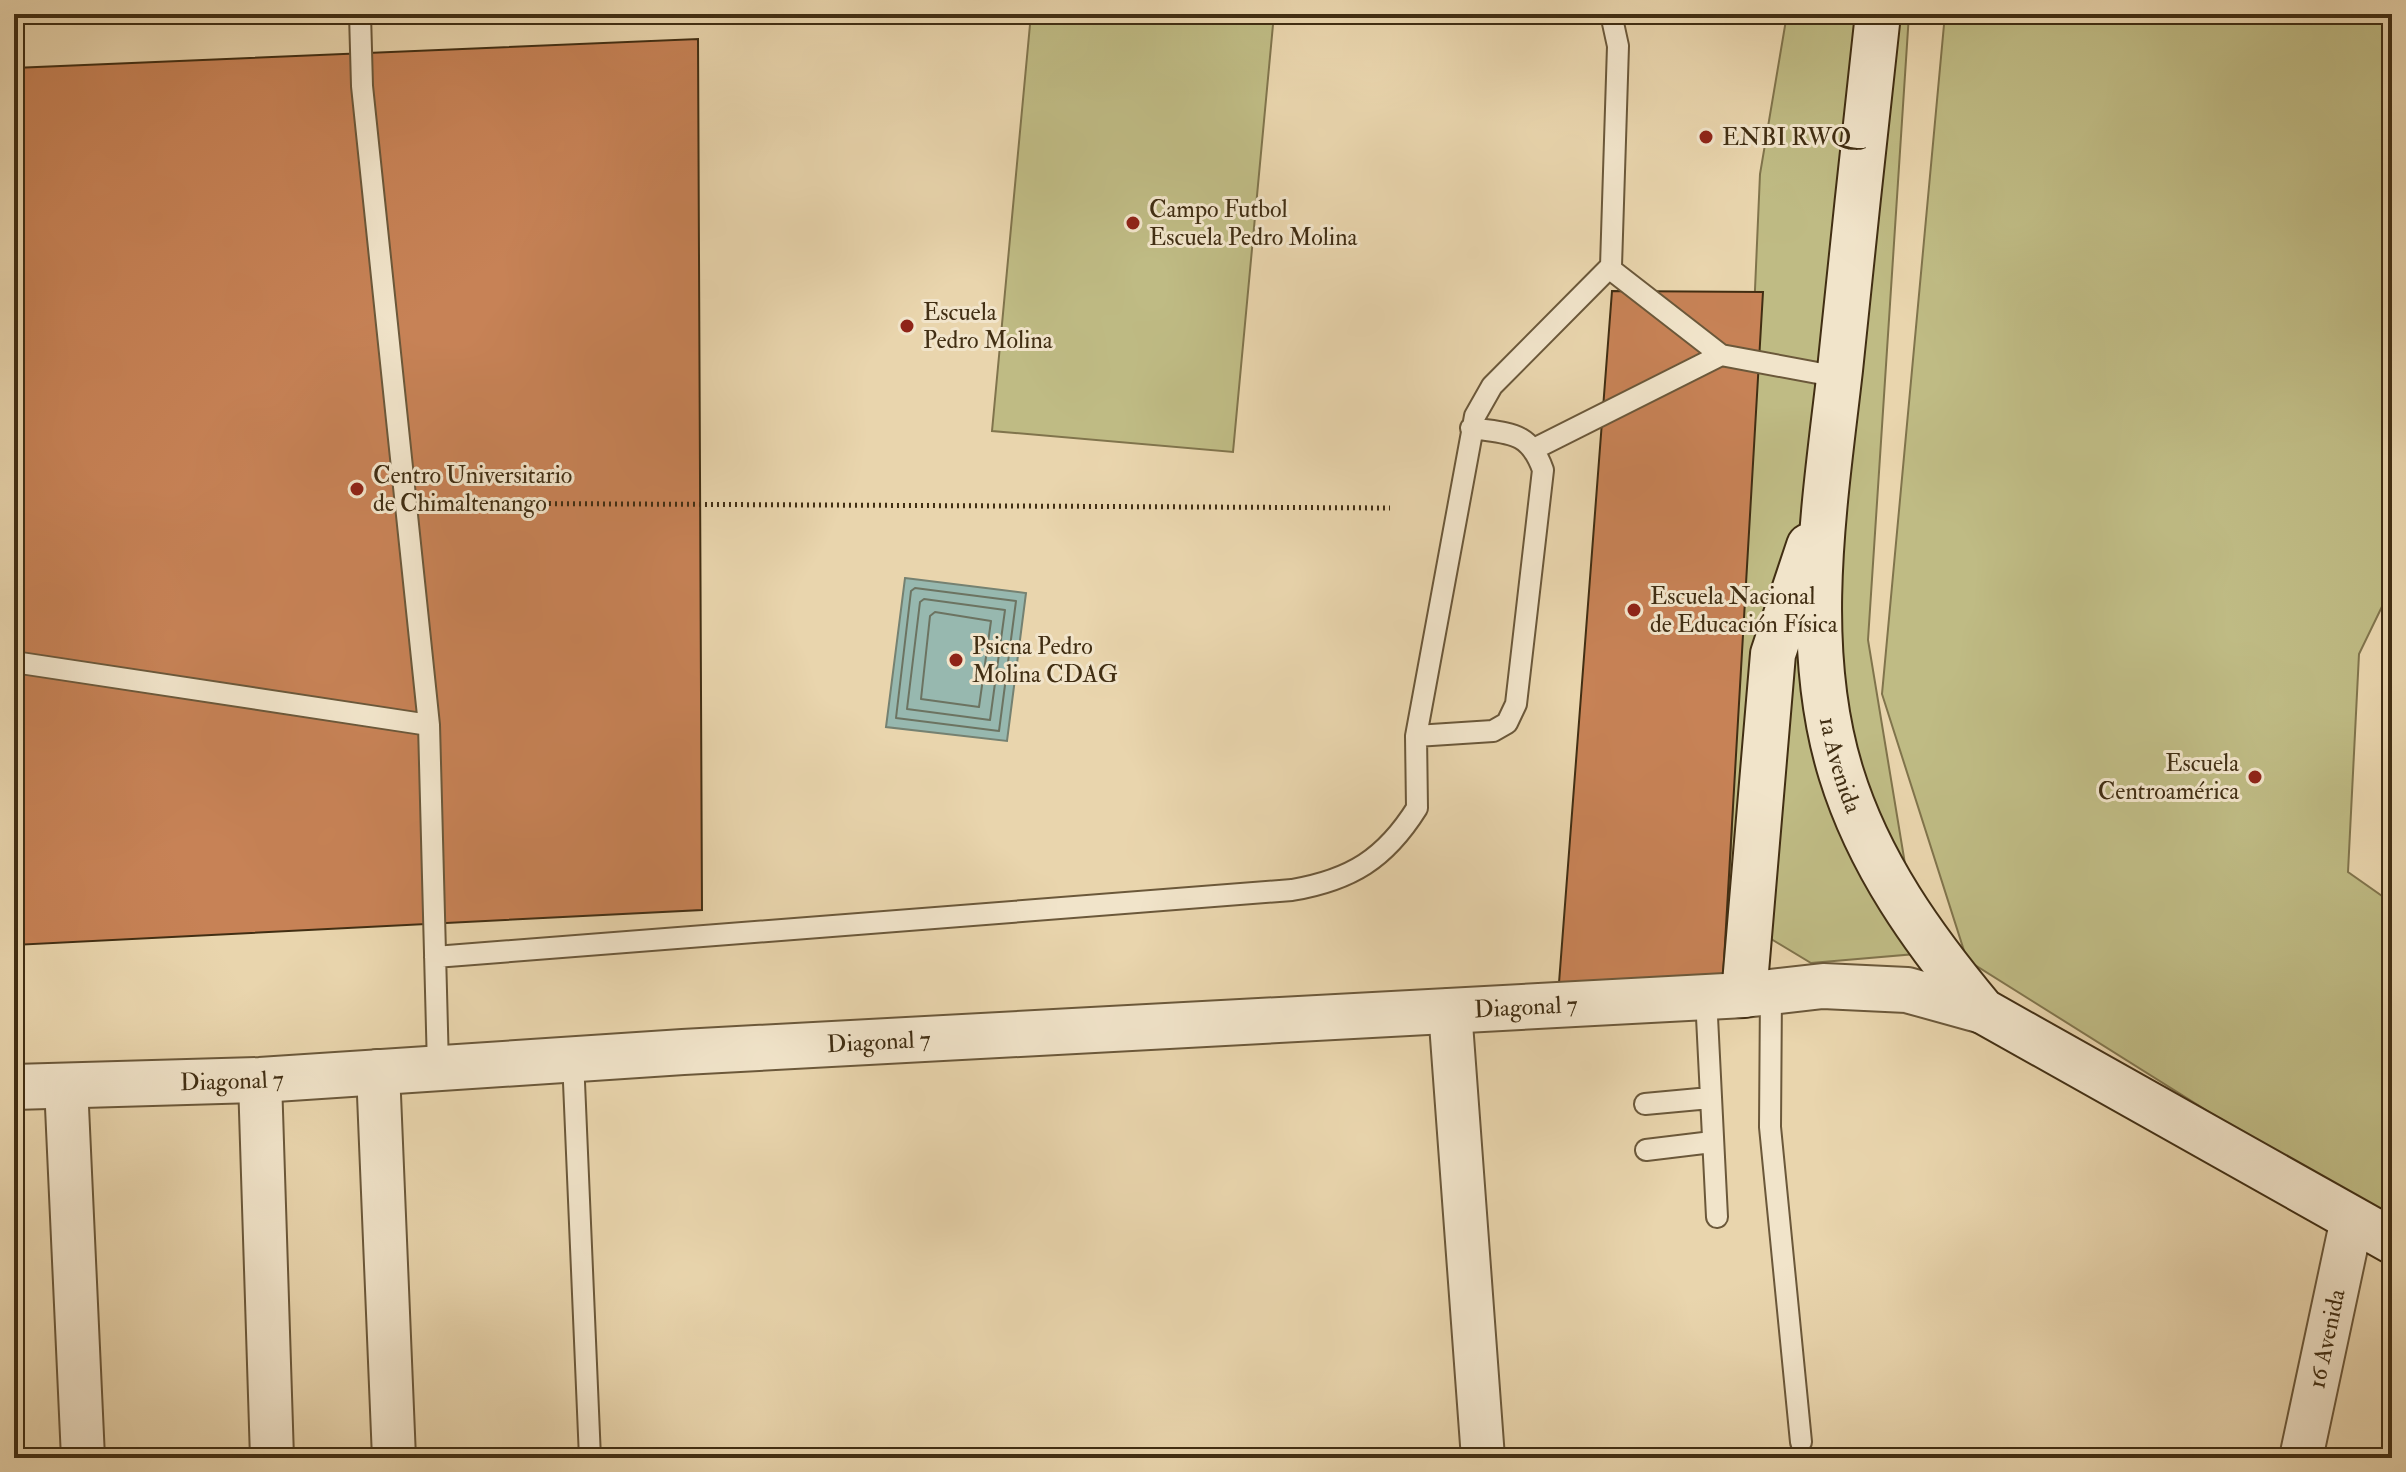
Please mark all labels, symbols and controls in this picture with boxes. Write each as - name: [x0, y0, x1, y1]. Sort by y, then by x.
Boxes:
- place label: ENBI RWQ: [1722, 122, 1867, 153]
- marker: ENBI RWQ: [1697, 128, 1715, 146]
- place label: Campo Futbol Escuela Pedro Molina: [1149, 194, 1359, 253]
- marker: Campo Futbol Escuela Pedro Molina: [1124, 214, 1142, 232]
- place label: Escuela Pedro Molina: [923, 297, 1054, 356]
- marker: Escuela Pedro Molina: [898, 317, 916, 335]
- place label: Centro Universitario de Chimaltenango: [373, 460, 572, 519]
- marker: Centro Universitario de Chimaltenango: [348, 480, 366, 498]
- place label: Escuela Nacional de Educación Física: [1650, 581, 1839, 640]
- marker: Escuela Nacional de Educación Física: [1625, 601, 1643, 619]
- place label: Psicna Pedro Molina CDAG: [972, 631, 1118, 690]
- marker: Psicna Pedro Molina CDAG: [947, 651, 965, 669]
- street label: 1a Avenida: [1812, 714, 1870, 819]
- place label: Escuela Centroamérica: [2098, 748, 2240, 807]
- marker: Escuela Centroamérica: [2246, 768, 2264, 786]
- street label: Diagonal 7: [1473, 988, 1578, 1025]
- street label: Diagonal 7: [826, 1023, 931, 1060]
- street label: Diagonal 7: [180, 1063, 285, 1098]
- street label: 16 Avenida: [2301, 1285, 2352, 1391]

